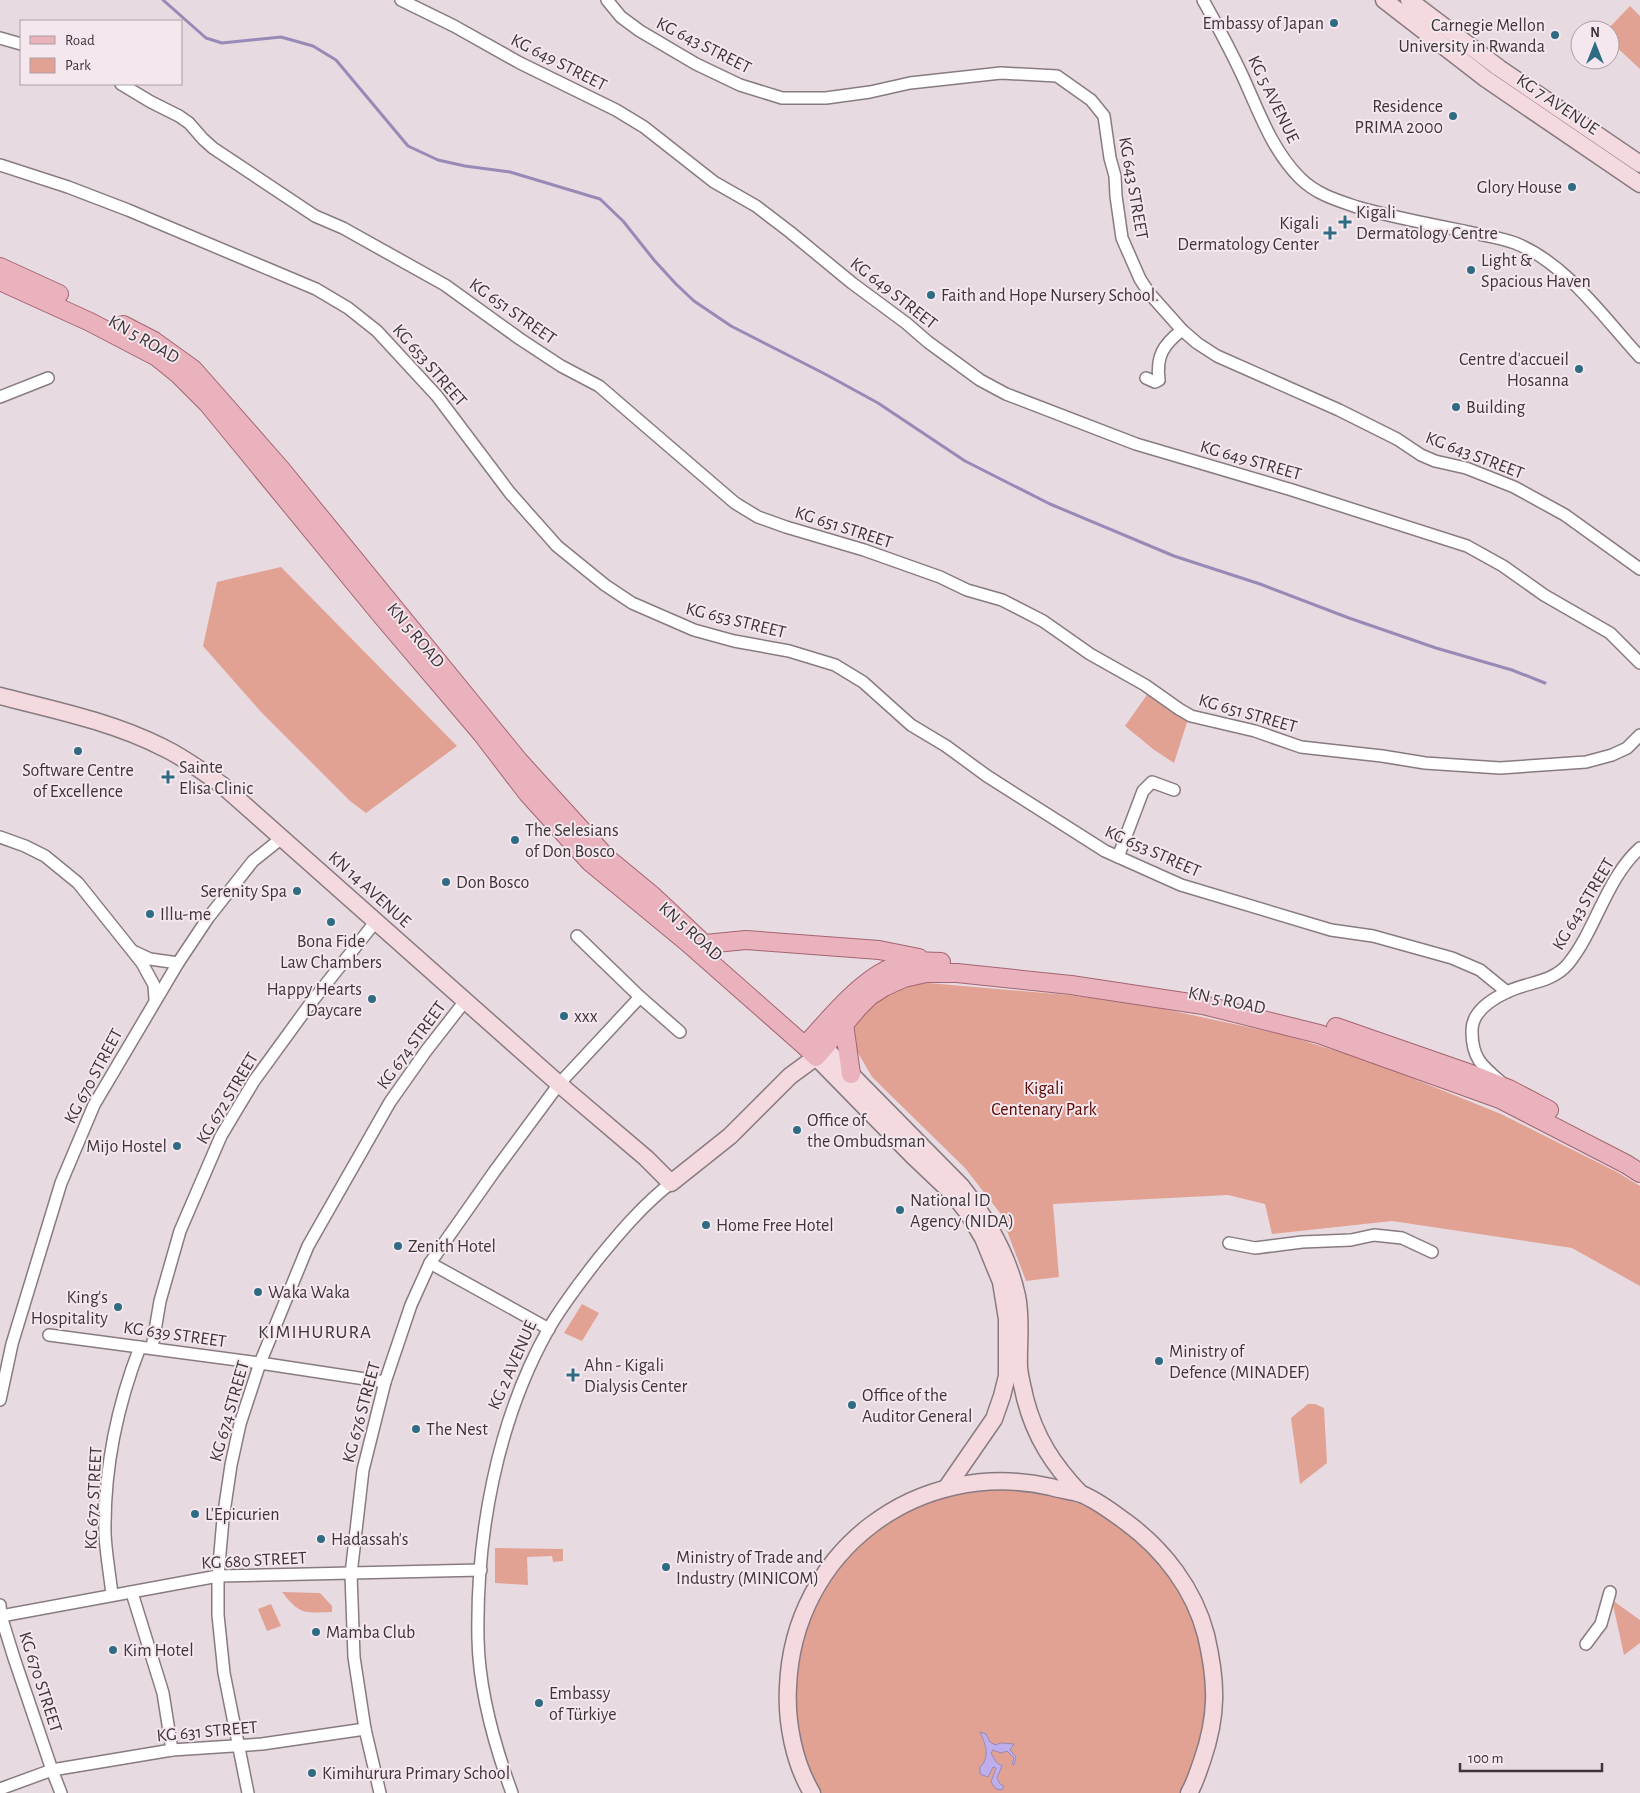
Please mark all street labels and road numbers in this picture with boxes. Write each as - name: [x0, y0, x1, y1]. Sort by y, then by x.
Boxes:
- street label: KG 643 STREET: [653, 14, 754, 78]
- street label: KG 649 STREET: [508, 31, 610, 95]
- street label: KG 5 AVENUE: [1244, 53, 1302, 146]
- street label: KG 7 AVENUE: [1513, 71, 1602, 139]
- street label: KG 643 STREET: [1115, 135, 1151, 241]
- street label: KG 649 STREET: [846, 254, 940, 333]
- street label: KG 651 STREET: [466, 275, 559, 348]
- street label: KN 5 ROAD: [105, 312, 182, 367]
- street label: KG 653 STREET: [389, 321, 470, 410]
- street label: KG 643 STREET: [1423, 429, 1527, 483]
- street label: KG 649 STREET: [1198, 438, 1304, 484]
- street label: KG 651 STREET: [793, 504, 895, 552]
- street label: KN 5 ROAD: [383, 600, 447, 672]
- street label: KG 653 STREET: [684, 600, 788, 642]
- street label: KG 651 STREET: [1196, 691, 1299, 737]
- street label: KG 653 STREET: [1102, 823, 1203, 881]
- street label: KN 14 AVENUE: [325, 848, 414, 931]
- street label: KG 643 STREET: [1549, 855, 1618, 954]
- street label: KN 5 ROAD: [655, 899, 726, 965]
- street label: KN 5 ROAD: [1186, 984, 1267, 1018]
- street label: KG 674 STREET: [374, 998, 450, 1093]
- street label: KG 670 STREET: [61, 1026, 127, 1127]
- street label: KG 672 STREET: [193, 1049, 262, 1148]
- street label: KG 2 AVENUE: [485, 1318, 541, 1413]
- street label: KG 639 STREET: [122, 1319, 228, 1351]
- street label: KG 674 STREET: [207, 1359, 253, 1464]
- street label: KG 676 STREET: [340, 1360, 384, 1465]
- street label: KG 672 STREET: [82, 1446, 106, 1550]
- street label: KG 680 STREET: [201, 1549, 308, 1573]
- street label: KG 670 STREET: [15, 1630, 65, 1735]
- street label: KG 631 STREET: [156, 1719, 259, 1745]

